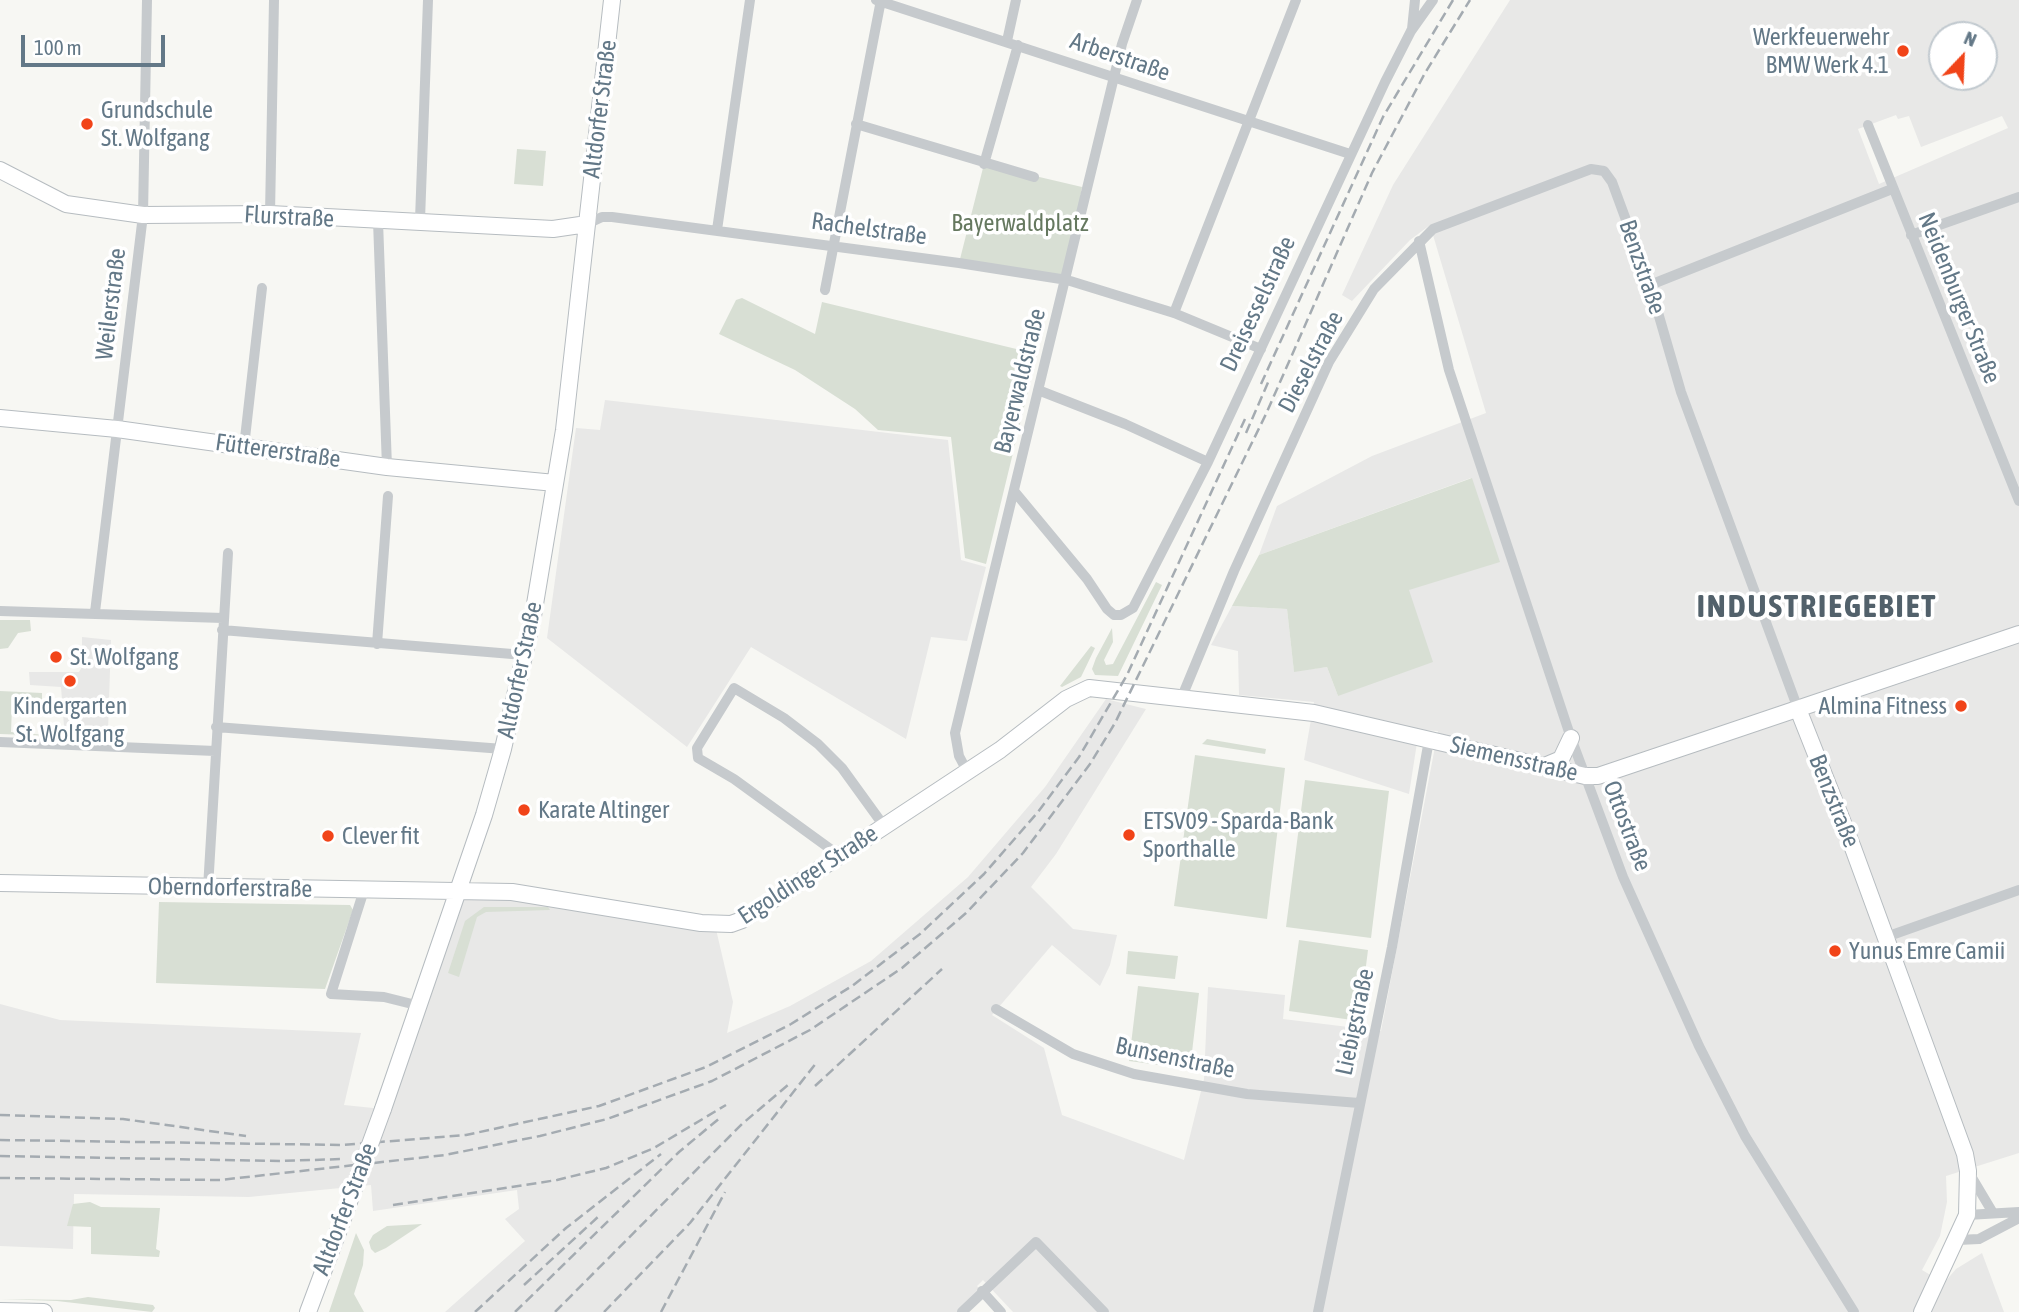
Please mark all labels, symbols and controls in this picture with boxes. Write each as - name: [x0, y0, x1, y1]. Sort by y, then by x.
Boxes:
- scale bar: [24, 21, 168, 65]
- north arrow: [1928, 21, 1998, 91]
- place label: Werkfeuerwehr BMW Werk 4.1: [1753, 23, 1889, 79]
- text: N: [1961, 26, 1980, 51]
- street label: Arberstraße: [1066, 27, 1174, 87]
- text: 100 m: [34, 35, 82, 59]
- street label: Altdorfer Straße: [577, 38, 623, 180]
- marker: Werkfeuerwehr BMW Werk 4.1: [1895, 43, 1911, 59]
- place label: Grundschule St. Wolfgang: [101, 96, 213, 152]
- marker: Grundschule St. Wolfgang: [79, 116, 95, 132]
- street label: Flurstraße: [243, 200, 335, 234]
- street label: Rachelstraße: [809, 207, 929, 251]
- street label: Neidenburger Straße: [1912, 208, 2006, 388]
- park label: Bayerwaldplatz: [951, 209, 1089, 237]
- street label: Benzstraße: [1612, 216, 1672, 318]
- street label: Dreisesselstraße: [1214, 232, 1302, 376]
- street label: Weilerstraße: [90, 246, 132, 362]
- street label: Bayerwaldstraße: [988, 306, 1052, 456]
- street label: Dieselstraße: [1272, 306, 1350, 418]
- street label: Füttererstraße: [214, 428, 342, 474]
- district label: INDUSTRIEGEBIET: [1699, 588, 1935, 626]
- street label: Altdorfer Straße: [491, 599, 549, 741]
- place label: St. Wolfgang: [70, 643, 178, 671]
- marker: St. Wolfgang: [48, 649, 64, 665]
- marker: Kindergarten St. Wolfgang: [62, 673, 78, 689]
- place label: Kindergarten St. Wolfgang: [13, 692, 127, 748]
- place label: Almina Fitness: [1818, 692, 1947, 720]
- marker: Almina Fitness: [1953, 698, 1969, 714]
- street label: Siemensstraße: [1447, 730, 1581, 788]
- street label: Benzstraße: [1802, 750, 1866, 852]
- street label: Ottostraße: [1597, 777, 1657, 875]
- place label: Karate Altinger: [538, 796, 669, 824]
- marker: Karate Altinger: [516, 802, 532, 818]
- place label: ETSV09 - Sparda-Bank Sporthalle: [1143, 807, 1334, 863]
- street label: Ergoldinger Straße: [733, 819, 883, 931]
- place label: Clever fit: [342, 822, 420, 850]
- marker: ETSV09 - Sparda-Bank Sporthalle: [1121, 827, 1137, 843]
- marker: Clever fit: [320, 828, 336, 844]
- street label: Oberndorferstraße: [148, 872, 312, 904]
- place label: Yunus Emre Camii: [1849, 937, 2005, 965]
- marker: Yunus Emre Camii: [1827, 943, 1843, 959]
- street label: Liebigstraße: [1330, 966, 1380, 1078]
- street label: Bunsenstraße: [1113, 1031, 1237, 1085]
- street label: Altdorfer Straße: [307, 1139, 383, 1279]

